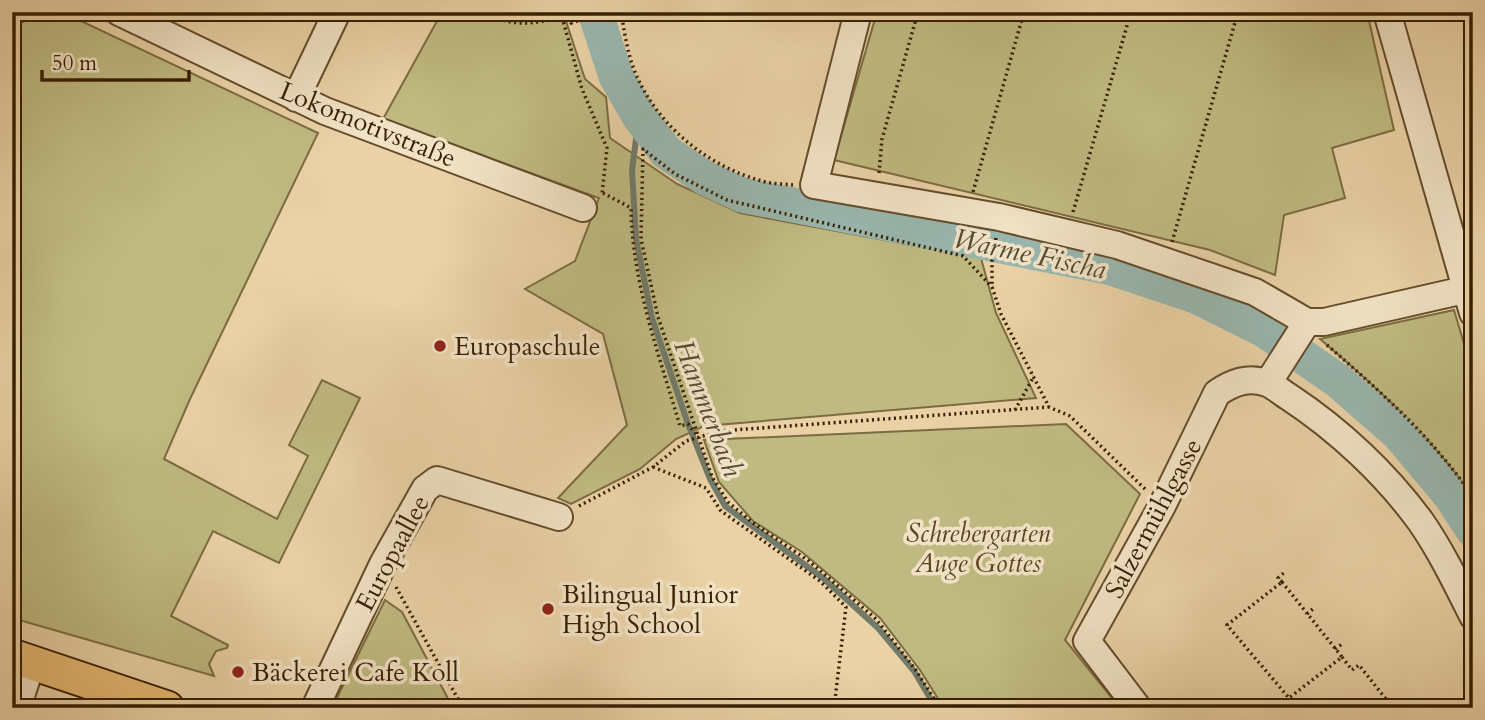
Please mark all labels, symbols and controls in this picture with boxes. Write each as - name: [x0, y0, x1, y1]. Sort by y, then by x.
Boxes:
- scale bar: [42, 38, 189, 82]
- text: 50 m: [52, 49, 97, 78]
- street label: Lokomotivstraße: [274, 73, 461, 176]
- water label: Warme Fischa: [950, 219, 1110, 289]
- place label: Europaschule: [454, 329, 600, 364]
- water label: Hammerbach: [665, 334, 752, 483]
- marker: Europaschule: [432, 338, 448, 354]
- street label: Salzermühlgasse: [1097, 432, 1210, 604]
- street label: Europaallee: [347, 489, 438, 618]
- park label: Schrebergarten Auge Gottes: [906, 516, 1050, 581]
- place label: Bilingual Junior High School: [562, 577, 739, 642]
- marker: Bilingual Junior High School: [540, 601, 556, 617]
- place label: Bäckerei Cafe Koll: [252, 655, 459, 690]
- marker: Bäckerei Cafe Koll: [230, 664, 246, 680]

